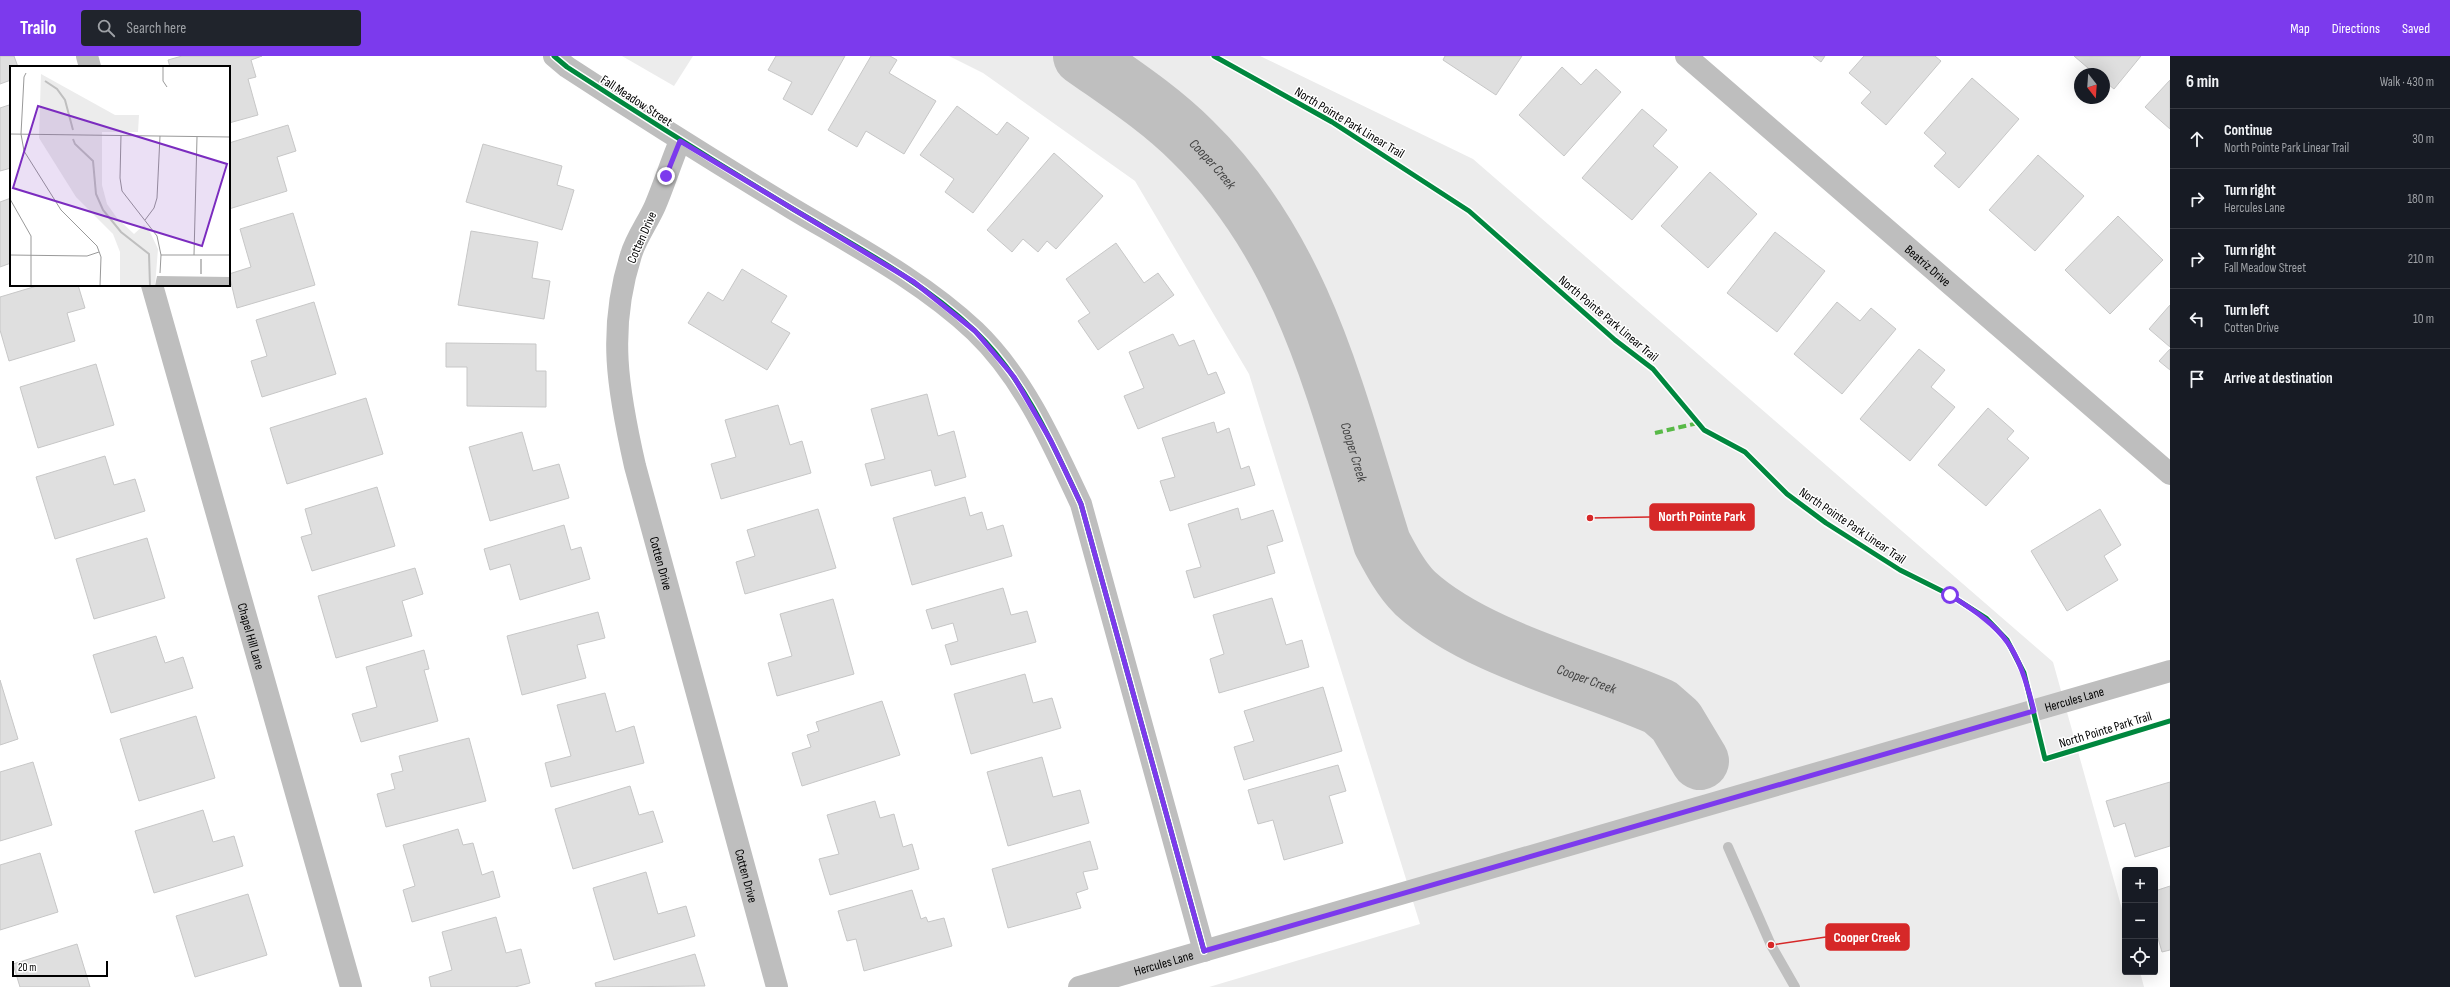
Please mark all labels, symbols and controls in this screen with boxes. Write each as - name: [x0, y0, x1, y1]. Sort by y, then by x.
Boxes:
- search box: [81, 10, 361, 46]
- text: Trailo: [20, 17, 57, 40]
- icon: search: [95, 17, 117, 39]
- text: Search here: [127, 19, 186, 38]
- text: Map: [2290, 20, 2310, 37]
- text: Directions: [2332, 20, 2380, 37]
- text: Saved: [2402, 20, 2430, 37]
- inset map: [10, 66, 230, 286]
- north arrow: [2074, 68, 2110, 104]
- street label: Fall Meadow Street: [598, 72, 675, 130]
- text: 6 min: [2186, 72, 2219, 92]
- text: Walk · 430 m: [2380, 74, 2434, 90]
- street label: North Pointe Park Linear Trail: [1292, 84, 1407, 162]
- text: Continue: [2224, 121, 2273, 140]
- icon: ahead: [2186, 128, 2208, 150]
- text: 30 m: [2412, 131, 2434, 147]
- water label: Cooper Creek: [1186, 135, 1240, 193]
- text: North Pointe Park Linear Trail: [2224, 140, 2349, 156]
- route end: [657, 167, 675, 185]
- text: Turn right: [2224, 181, 2276, 200]
- icon: right: [2186, 188, 2208, 210]
- text: 180 m: [2408, 191, 2434, 207]
- text: Hercules Lane: [2224, 200, 2285, 216]
- street label: Cotten Drive: [623, 209, 660, 266]
- text: Turn right: [2224, 241, 2276, 260]
- street label: Beatriz Drive: [1901, 242, 1954, 290]
- icon: right: [2186, 248, 2208, 270]
- text: 210 m: [2408, 251, 2434, 267]
- text: Fall Meadow Street: [2224, 260, 2306, 276]
- street label: North Pointe Park Linear Trail: [1555, 272, 1661, 365]
- text: Turn left: [2224, 301, 2269, 320]
- icon: left: [2186, 308, 2208, 330]
- text: 10 m: [2413, 311, 2434, 327]
- text: Cotten Drive: [2224, 320, 2279, 336]
- icon: arrive: [2186, 368, 2208, 390]
- text: Arrive at destination: [2224, 369, 2333, 388]
- water label: Cooper Creek: [1337, 420, 1371, 485]
- street label: North Pointe Park Linear Trail: [1796, 484, 1909, 567]
- callout: North Pointe Park: [1650, 504, 1754, 530]
- text: North Pointe Park: [1658, 508, 1746, 525]
- street label: Cotten Drive: [646, 535, 675, 592]
- route start: [1941, 586, 1959, 604]
- street label: Chapel Hill Lane: [234, 601, 268, 672]
- water label: Cooper Creek: [1554, 661, 1619, 698]
- street label: Hercules Lane: [2043, 684, 2106, 716]
- street label: North Pointe Park Trail: [2057, 708, 2154, 752]
- street label: Cotten Drive: [731, 847, 761, 905]
- map controls: [2122, 867, 2158, 975]
- button: +: [2122, 867, 2158, 903]
- button: −: [2122, 903, 2158, 939]
- callout: Cooper Creek: [1826, 924, 1909, 950]
- text: Cooper Creek: [1833, 929, 1901, 946]
- button: locate: [2122, 939, 2158, 975]
- street label: Hercules Lane: [1132, 947, 1195, 980]
- scale bar: [12, 959, 108, 978]
- text: 20 m: [18, 961, 36, 974]

